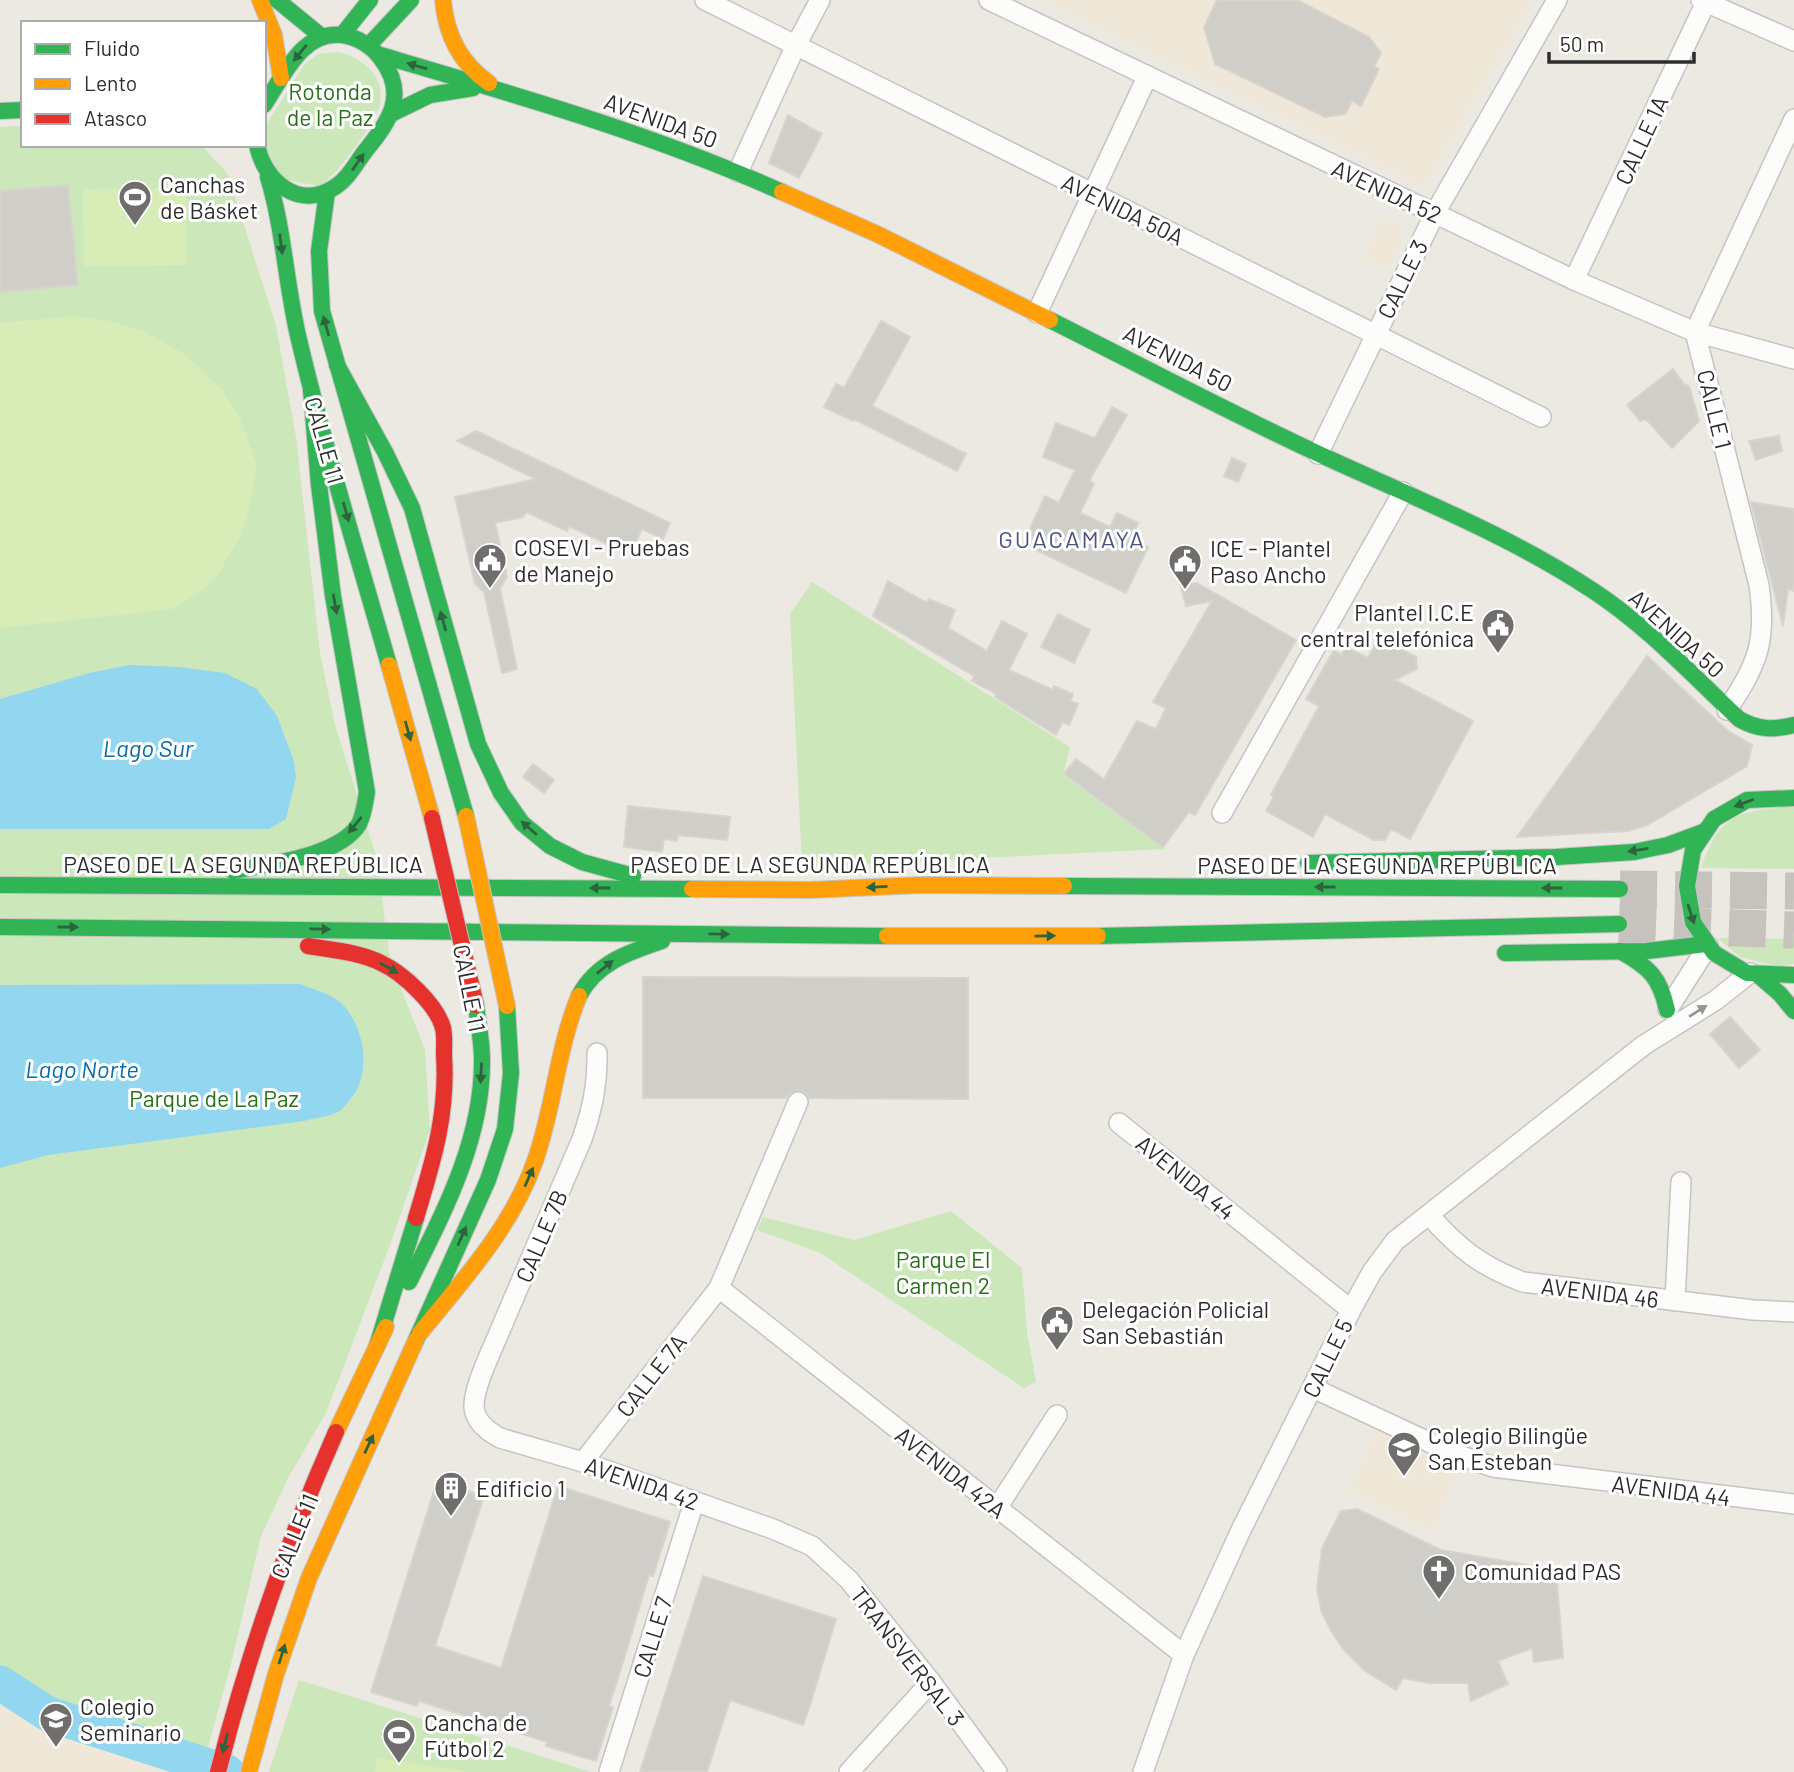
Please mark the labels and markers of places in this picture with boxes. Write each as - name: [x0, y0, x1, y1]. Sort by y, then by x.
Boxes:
- place label: Canchas de Básket: [160, 170, 258, 224]
- sports icon: Canchas de Básket: [116, 178, 154, 227]
- place label: COSEVI - Pruebas de Manejo: [514, 533, 690, 587]
- place label: ICE - Plantel Paso Ancho: [1210, 534, 1331, 588]
- public building icon: COSEVI - Pruebas de Manejo: [471, 541, 509, 590]
- public building icon: ICE - Plantel Paso Ancho: [1166, 542, 1204, 591]
- place label: Plantel I.C.E central telefónica: [1300, 598, 1474, 652]
- public building icon: Plantel I.C.E central telefónica: [1479, 606, 1517, 655]
- place label: Delegación Policial San Sebastián: [1082, 1295, 1269, 1349]
- public building icon: Delegación Policial San Sebastián: [1038, 1303, 1076, 1352]
- place label: Colegio Bilingüe San Esteban: [1428, 1421, 1588, 1475]
- school or university icon: Colegio Bilingüe San Esteban: [1385, 1429, 1423, 1478]
- building icon: Edificio 1: [432, 1469, 470, 1518]
- place label: Edificio 1: [476, 1474, 565, 1502]
- church icon: Comunidad PAS: [1420, 1552, 1458, 1601]
- place label: Comunidad PAS: [1464, 1557, 1621, 1585]
- place label: Colegio Seminario: [80, 1692, 182, 1746]
- school or university icon: Colegio Seminario: [37, 1700, 75, 1749]
- place label: Cancha de Fútbol 2: [424, 1708, 527, 1762]
- sports icon: Cancha de Fútbol 2: [380, 1716, 418, 1765]

